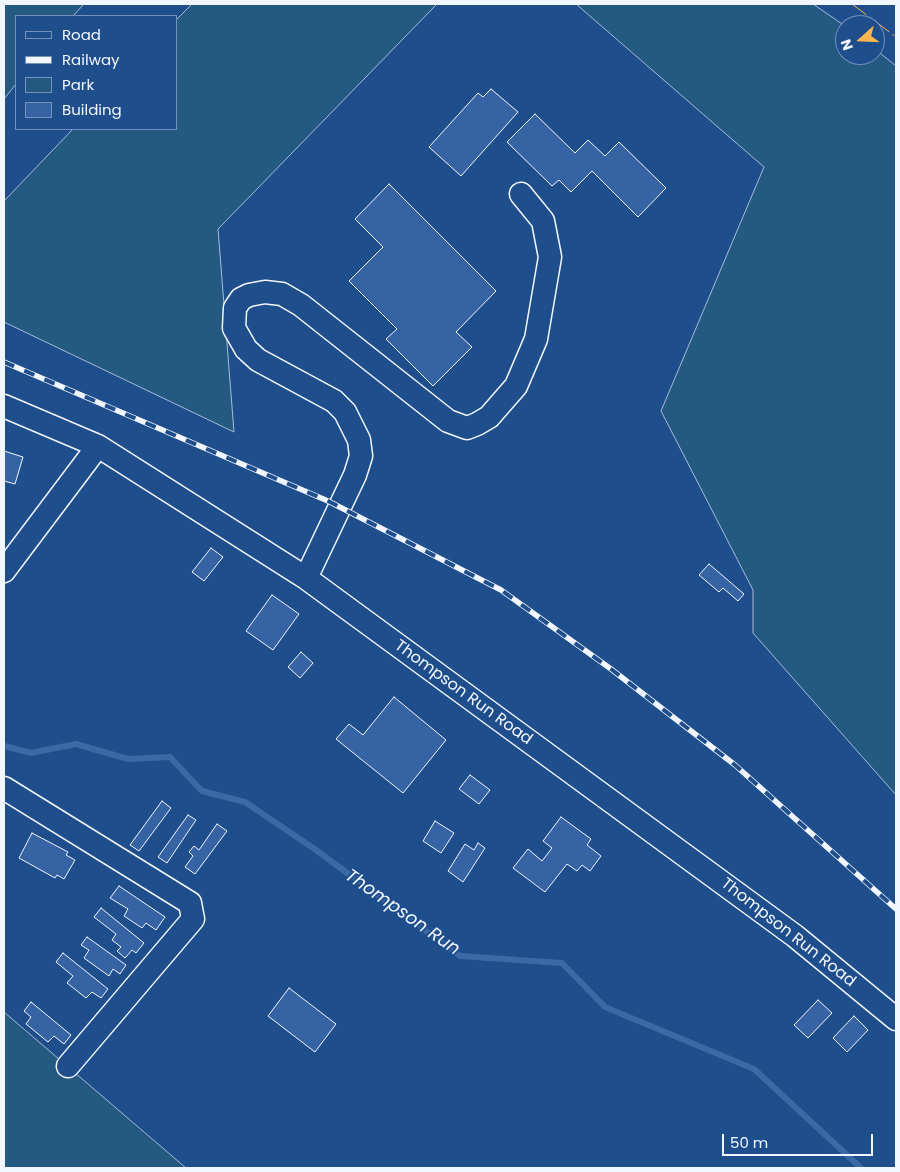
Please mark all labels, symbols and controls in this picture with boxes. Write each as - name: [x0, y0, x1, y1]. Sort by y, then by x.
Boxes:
- legend: [15, 15, 178, 130]
- north arrow: [835, 15, 885, 65]
- text: Road: [62, 24, 101, 45]
- text: N: [836, 36, 858, 53]
- text: Railway: [62, 49, 120, 70]
- text: Park: [62, 74, 94, 95]
- text: Building: [62, 99, 122, 120]
- street label: Thompson Run Road: [390, 637, 536, 749]
- water label: Thompson Run: [340, 865, 464, 961]
- street label: Thompson Run Road: [717, 874, 859, 992]
- scale bar: [725, 1124, 876, 1156]
- text: 50 m: [730, 1132, 768, 1153]

